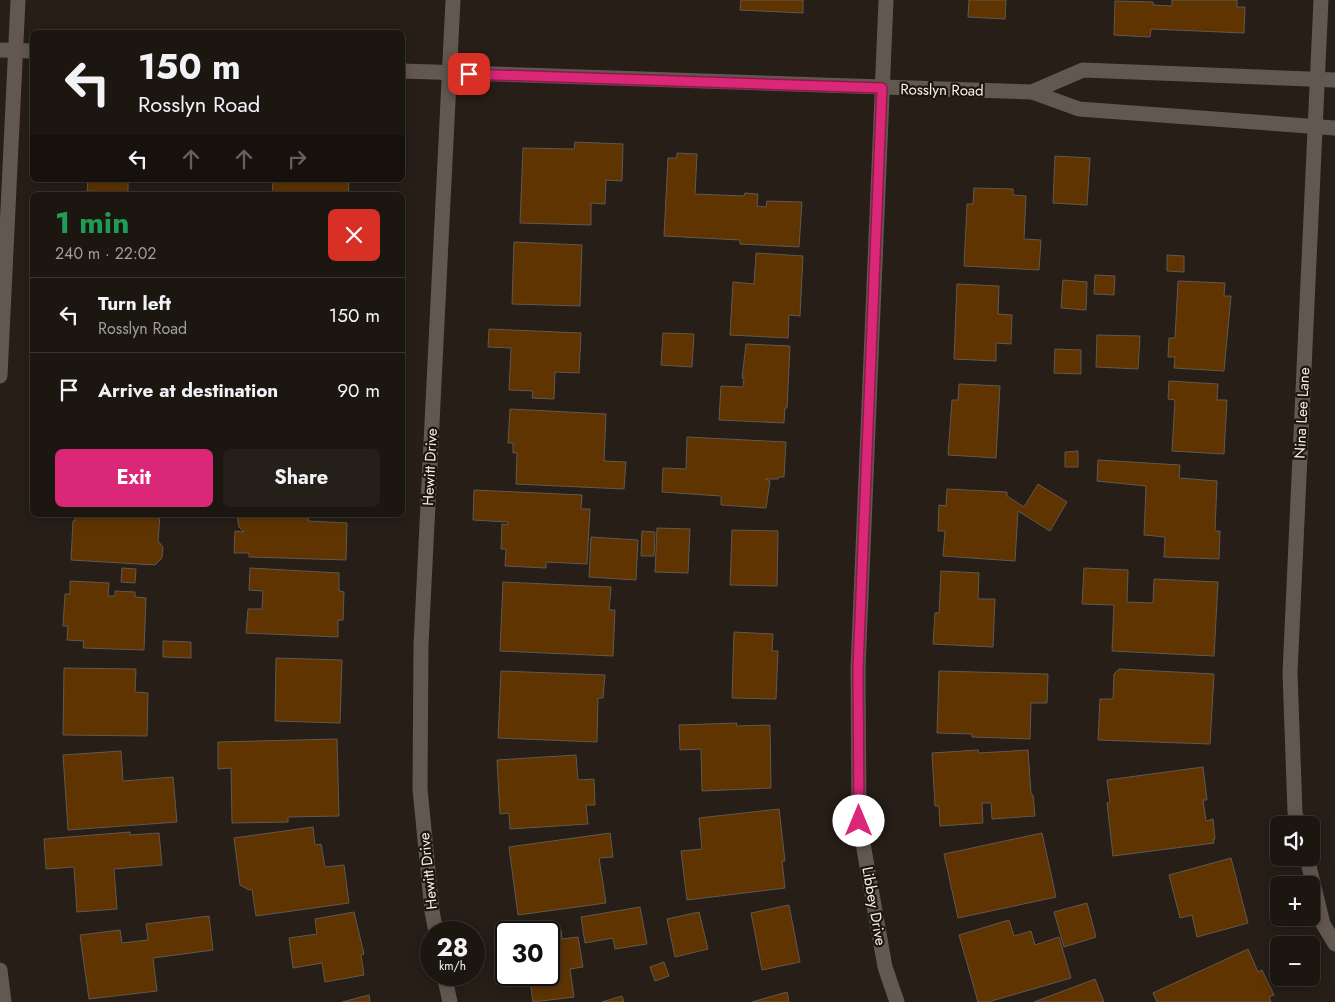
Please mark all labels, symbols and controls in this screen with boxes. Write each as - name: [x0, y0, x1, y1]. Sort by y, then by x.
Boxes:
- text: 150 m: [138, 42, 241, 92]
- icon: left: [55, 50, 120, 115]
- pin: [448, 53, 490, 95]
- icon: arrive: [455, 60, 483, 88]
- street label: Rosslyn Road: [900, 78, 984, 102]
- text: Rosslyn Road: [138, 88, 260, 120]
- icon: left: [124, 145, 152, 173]
- icon: ahead: [177, 145, 205, 173]
- icon: ahead: [230, 145, 258, 173]
- icon: right: [283, 145, 311, 173]
- text: 1 min: [55, 201, 129, 244]
- button: close: [328, 209, 380, 261]
- text: 240 m · 22:02: [55, 242, 156, 265]
- text: Turn left: [98, 290, 171, 317]
- icon: left: [55, 301, 83, 329]
- text: 150 m: [329, 302, 380, 329]
- text: Rosslyn Road: [98, 317, 187, 340]
- street label: Nina Lee Lane: [1289, 367, 1315, 459]
- icon: arrive: [55, 376, 83, 404]
- text: Arrive at destination: [98, 377, 278, 404]
- text: 90 m: [337, 377, 380, 404]
- street label: Hewitt Drive: [417, 428, 443, 506]
- button: Exit: [55, 449, 213, 507]
- button: Share: [223, 449, 380, 507]
- position arrow: [832, 794, 884, 846]
- map controls: [1270, 816, 1320, 986]
- button: sound: [1270, 816, 1320, 866]
- street label: Hewitt Drive: [413, 831, 443, 911]
- street label: Libbey Drive: [856, 865, 892, 947]
- button: +: [1270, 876, 1320, 926]
- speed limit sign: 30: [495, 921, 560, 986]
- text: 28: [436, 929, 469, 965]
- button: −: [1270, 936, 1320, 986]
- text: km/h: [439, 957, 466, 975]

